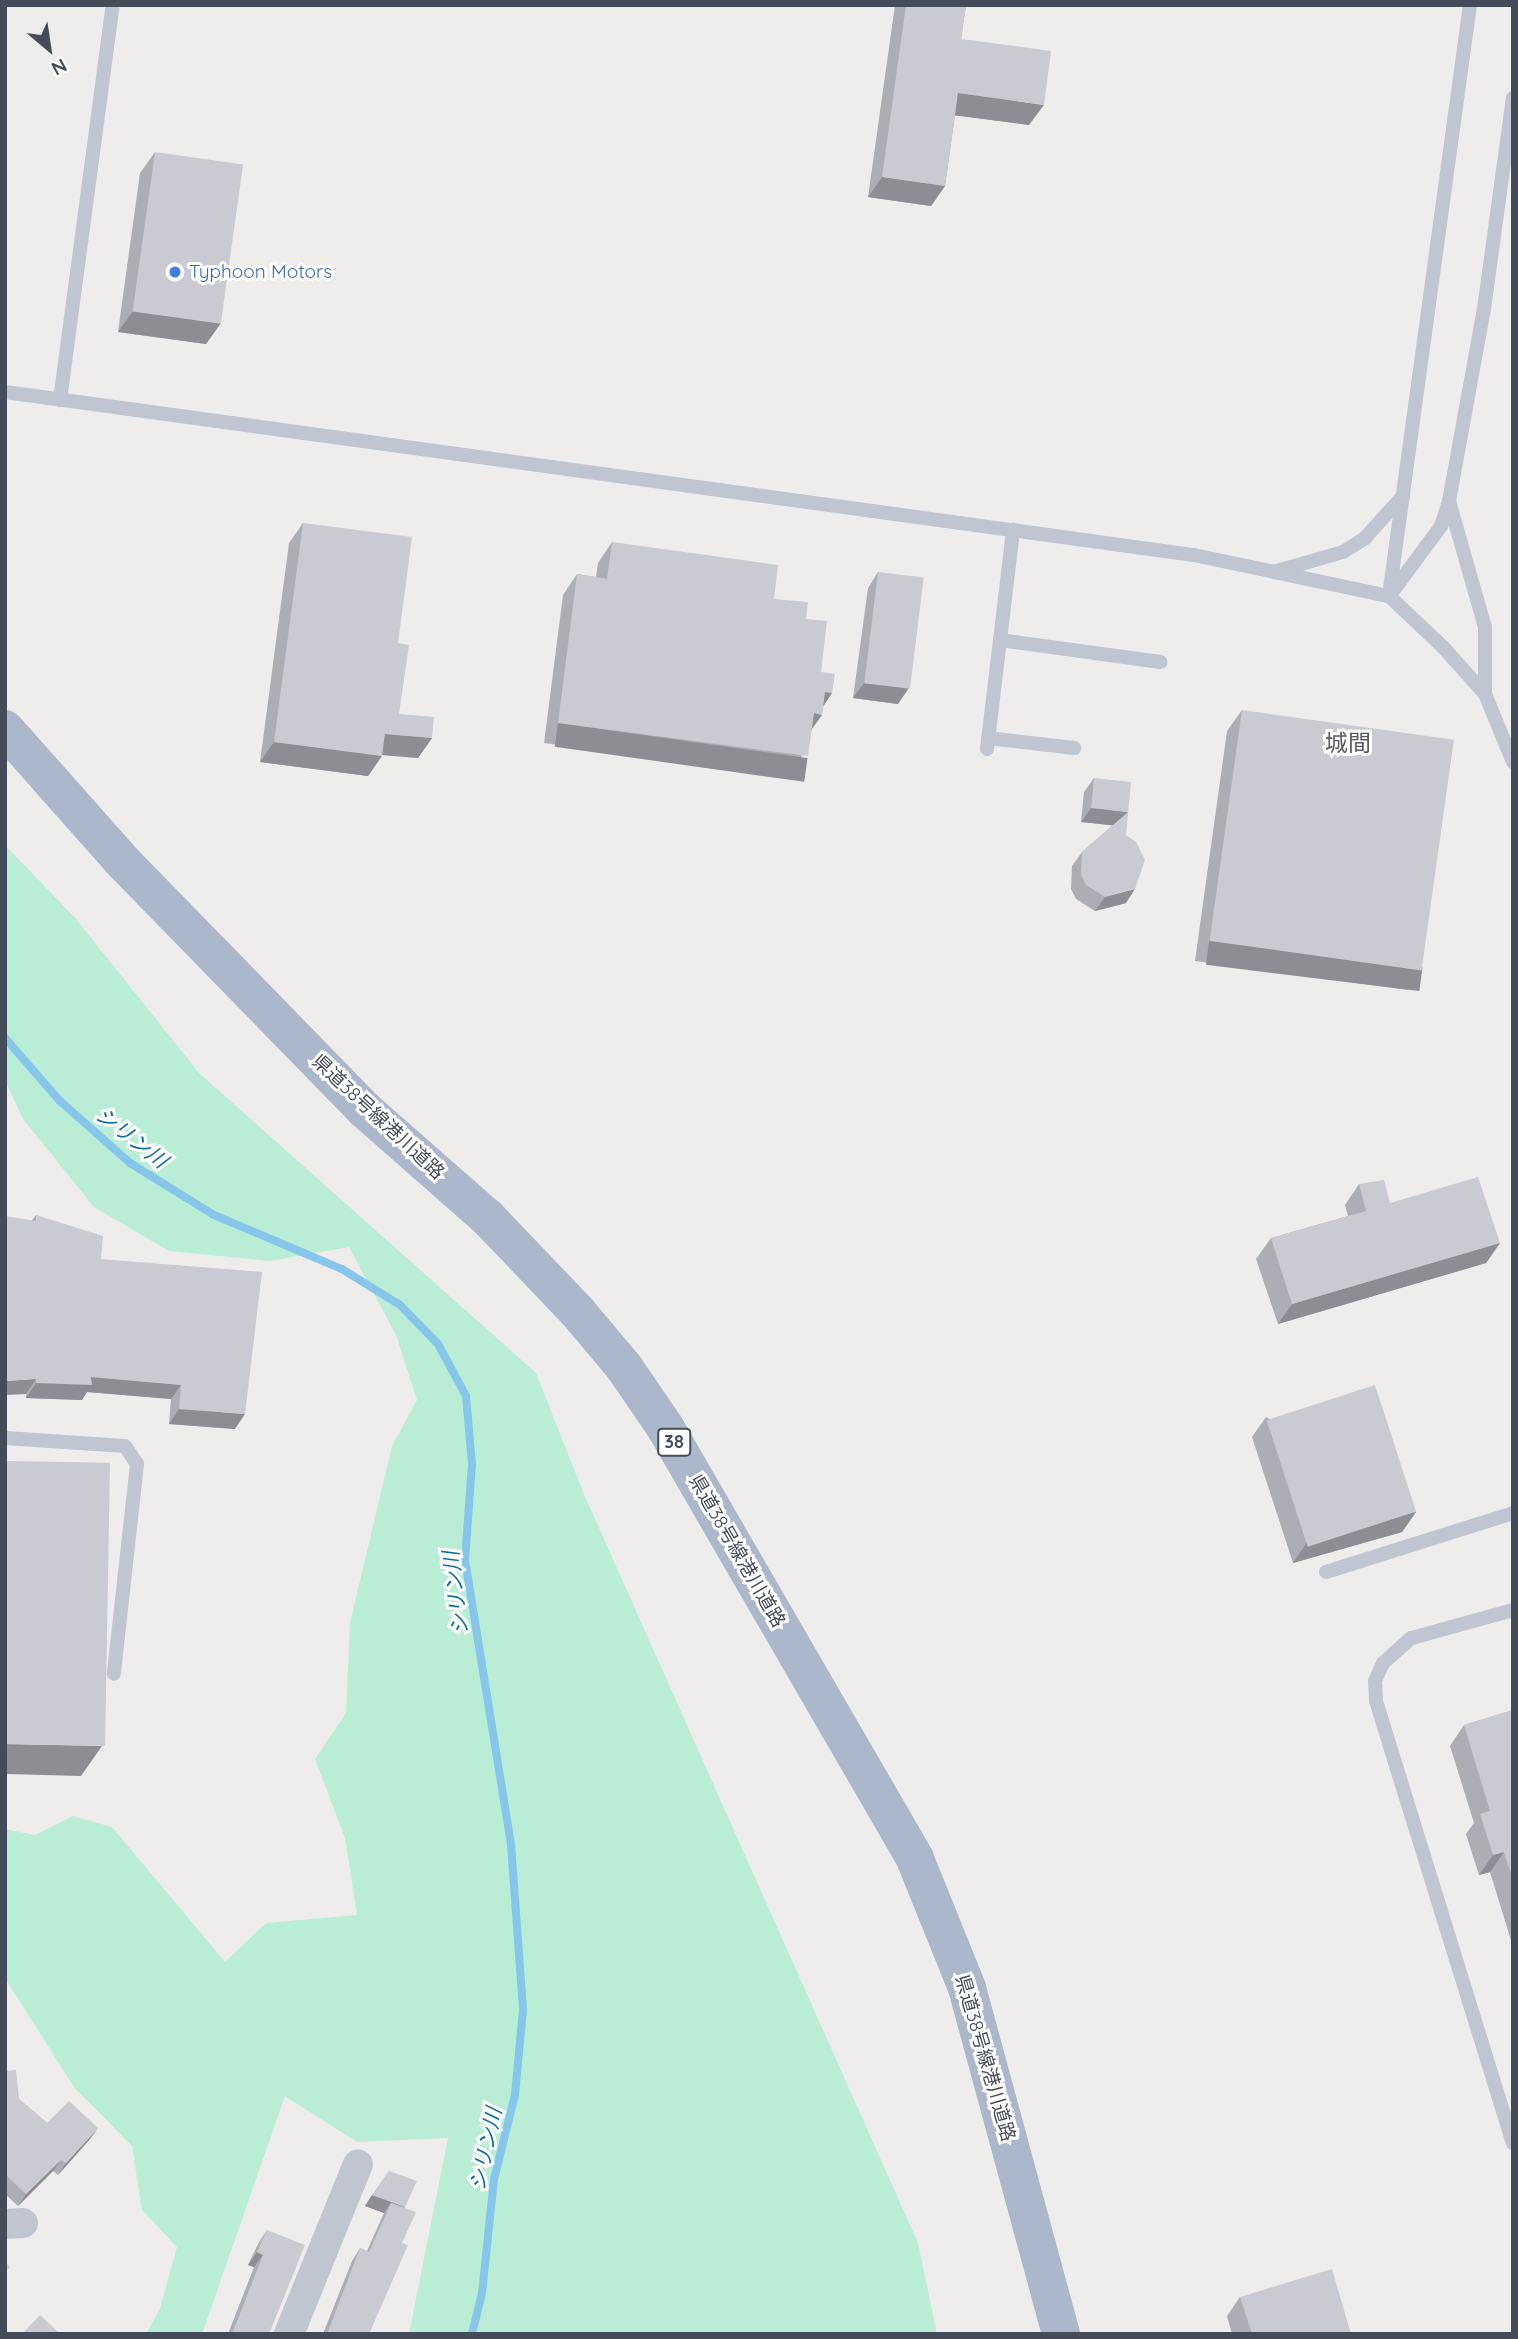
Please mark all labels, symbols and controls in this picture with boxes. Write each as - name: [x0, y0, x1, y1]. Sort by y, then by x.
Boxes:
- north arrow: [14, 14, 84, 84]
- text: N: [47, 53, 71, 81]
- place label: Typhoon Motors: [189, 261, 332, 283]
- marker: Typhoon Motors: [167, 264, 183, 280]
- district label: 城間: [1325, 729, 1371, 757]
- street label: 県道38号線港川道路: [307, 1050, 449, 1184]
- water label: シリン川: [91, 1101, 173, 1173]
- road number: 38: [656, 1428, 692, 1456]
- street label: 県道38号線港川道路: [684, 1471, 790, 1631]
- water label: シリン川: [437, 1550, 473, 1636]
- street label: 県道38号線港川道路: [950, 1972, 1020, 2144]
- water label: シリン川: [464, 2105, 506, 2193]

